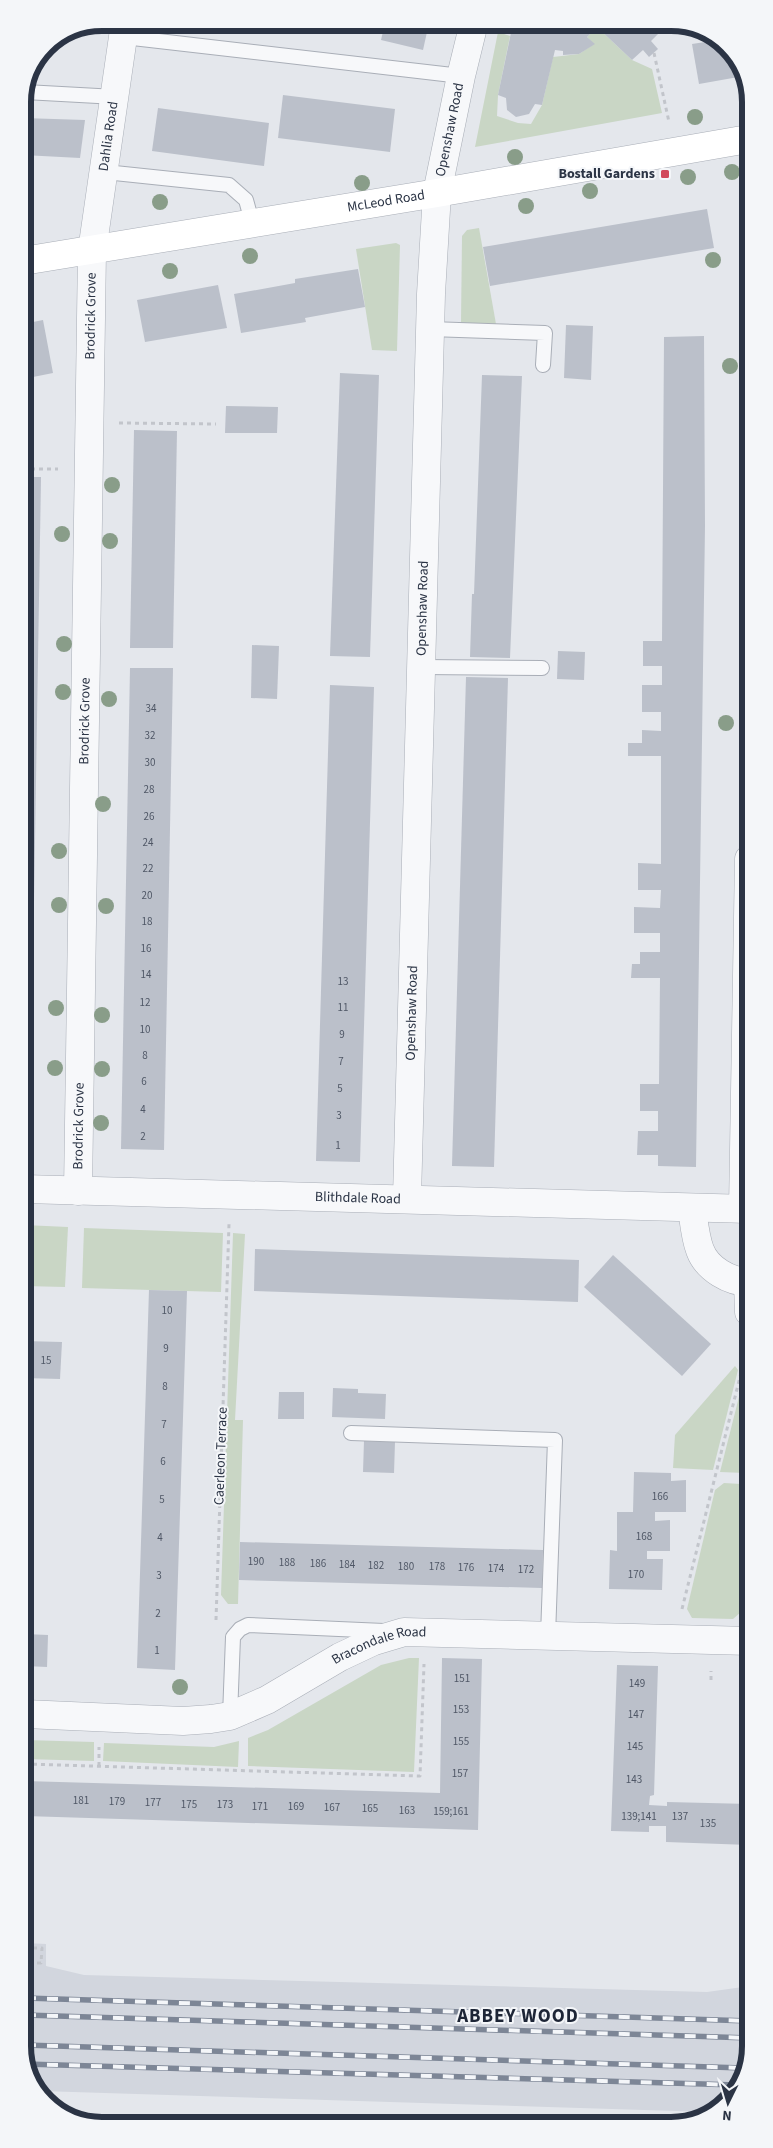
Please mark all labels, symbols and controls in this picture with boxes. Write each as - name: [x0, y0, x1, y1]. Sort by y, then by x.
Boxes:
- street label: Openshaw Road: [431, 81, 469, 178]
- street label: Dahlia Road: [94, 100, 124, 173]
- place label: Bostall Gardens: [558, 164, 655, 184]
- marker: Bostall Gardens: [659, 168, 671, 180]
- street label: McLeod Road: [346, 185, 426, 218]
- street label: Brodrick Grove: [80, 272, 102, 360]
- street label: Openshaw Road: [411, 560, 434, 656]
- street label: Brodrick Grove: [74, 677, 96, 765]
- house number: 34: [146, 701, 157, 716]
- house number: 32: [145, 728, 155, 743]
- house number: 30: [145, 755, 155, 770]
- house number: 28: [144, 782, 155, 797]
- house number: 26: [144, 809, 155, 824]
- house number: 24: [143, 835, 154, 850]
- house number: 22: [143, 861, 153, 876]
- house number: 20: [142, 888, 152, 903]
- house number: 18: [142, 914, 153, 929]
- house number: 16: [141, 941, 152, 956]
- street label: Openshaw Road: [401, 965, 423, 1061]
- house number: 14: [141, 967, 152, 982]
- house number: 13: [338, 974, 348, 989]
- house number: 12: [140, 995, 150, 1010]
- house number: 11: [338, 1000, 348, 1015]
- house number: 10: [140, 1022, 150, 1037]
- house number: 9: [339, 1027, 345, 1042]
- house number: 8: [142, 1048, 148, 1063]
- house number: 7: [338, 1054, 344, 1069]
- house number: 6: [141, 1074, 147, 1089]
- house number: 5: [337, 1081, 343, 1096]
- street label: Brodrick Grove: [68, 1082, 90, 1170]
- house number: 4: [140, 1102, 146, 1117]
- house number: 3: [336, 1108, 342, 1123]
- house number: 2: [140, 1129, 146, 1144]
- house number: 1: [335, 1138, 341, 1153]
- street label: Blithdale Road: [315, 1187, 401, 1209]
- house number: 10: [162, 1303, 172, 1318]
- house number: 9: [163, 1341, 169, 1356]
- house number: 15: [41, 1353, 51, 1368]
- house number: 8: [162, 1379, 168, 1394]
- street label: Caerleon Terrace: [209, 1406, 233, 1506]
- house number: 7: [161, 1417, 167, 1432]
- house number: 6: [160, 1454, 166, 1469]
- house number: 166: [652, 1489, 669, 1504]
- house number: 5: [159, 1492, 165, 1507]
- house number: 168: [636, 1529, 653, 1544]
- house number: 4: [157, 1530, 163, 1545]
- house number: 190: [248, 1554, 264, 1569]
- house number: 188: [279, 1555, 296, 1570]
- house number: 186: [310, 1556, 327, 1571]
- house number: 184: [339, 1557, 356, 1572]
- house number: 182: [368, 1558, 384, 1573]
- house number: 180: [398, 1559, 414, 1574]
- house number: 178: [429, 1559, 446, 1574]
- house number: 176: [458, 1560, 475, 1575]
- house number: 174: [488, 1561, 505, 1576]
- house number: 172: [518, 1562, 534, 1577]
- house number: 170: [628, 1567, 644, 1582]
- house number: 3: [156, 1568, 162, 1583]
- house number: 2: [155, 1606, 161, 1621]
- street label: Bracondale Road: [328, 1622, 427, 1670]
- house number: 1: [154, 1643, 160, 1658]
- house number: 151: [454, 1671, 470, 1686]
- house number: 149: [629, 1676, 645, 1691]
- house number: 153: [453, 1702, 469, 1717]
- house number: 147: [628, 1707, 644, 1722]
- house number: 155: [453, 1734, 469, 1749]
- house number: 145: [627, 1739, 643, 1754]
- house number: 157: [452, 1766, 468, 1781]
- house number: 143: [626, 1772, 642, 1787]
- house number: 181: [73, 1793, 89, 1808]
- house number: 179: [109, 1794, 125, 1809]
- house number: 177: [145, 1795, 161, 1810]
- house number: 175: [181, 1797, 197, 1812]
- house number: 173: [217, 1797, 233, 1812]
- house number: 171: [252, 1799, 268, 1814]
- house number: 169: [288, 1799, 304, 1814]
- house number: 167: [324, 1800, 340, 1815]
- house number: 165: [362, 1801, 378, 1816]
- house number: 163: [399, 1803, 415, 1818]
- house number: 159;161: [433, 1804, 469, 1819]
- house number: 139;141: [621, 1809, 657, 1824]
- house number: 137: [672, 1809, 688, 1824]
- house number: 135: [700, 1816, 716, 1831]
- district label: ABBEY WOOD: [456, 2003, 579, 2030]
- north arrow: [703, 2078, 753, 2128]
- text: N: [721, 2105, 732, 2125]

